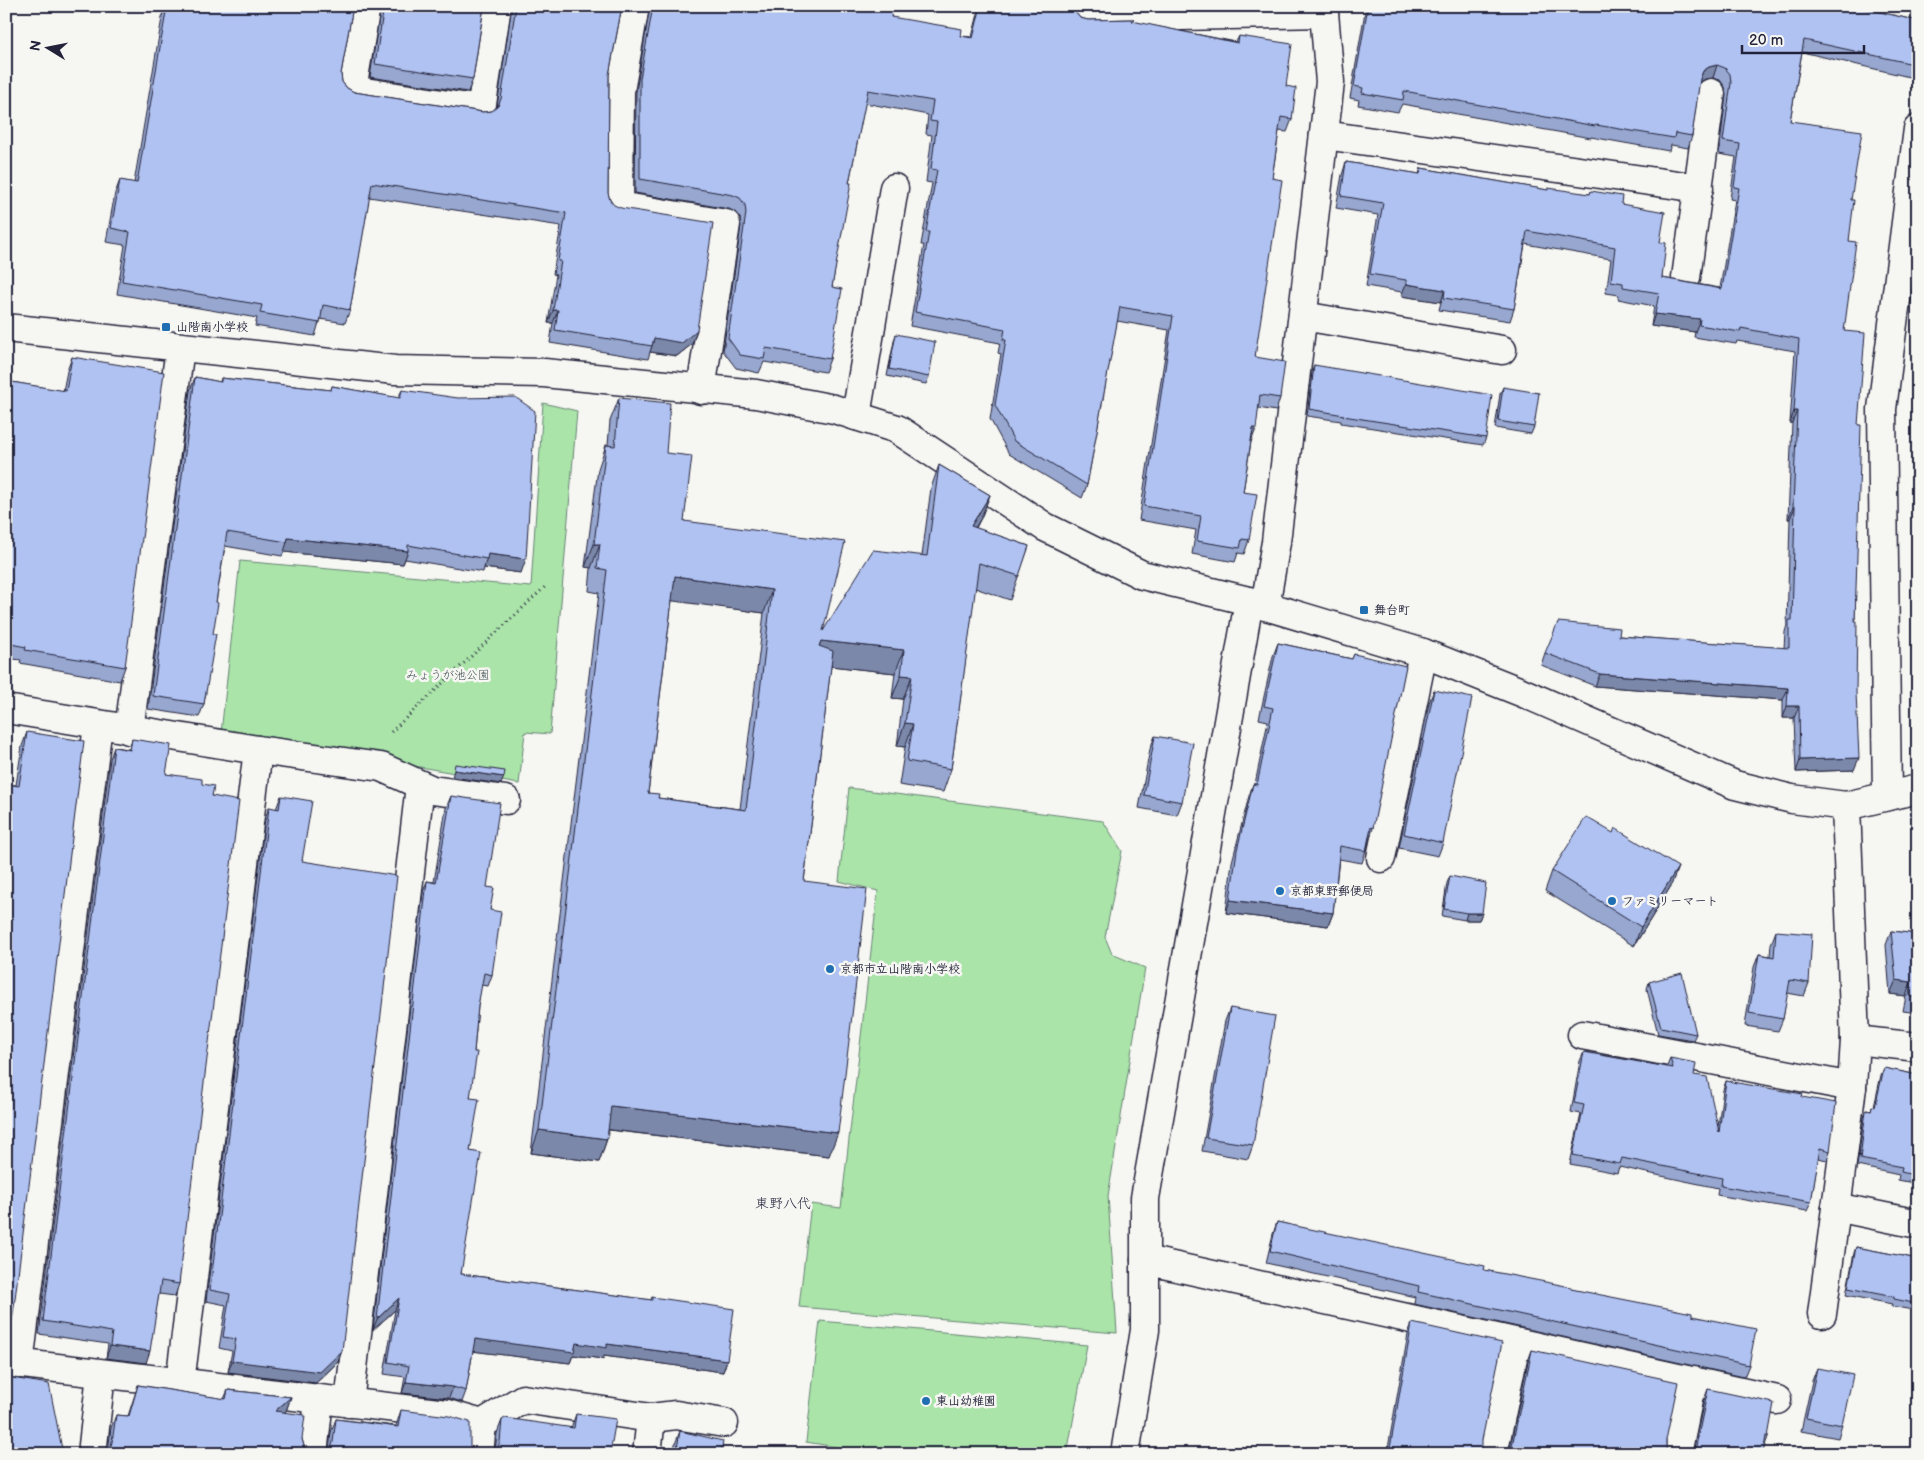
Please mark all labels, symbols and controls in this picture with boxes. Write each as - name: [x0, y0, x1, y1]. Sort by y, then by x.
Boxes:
- north arrow: [22, 22, 72, 72]
- scale bar: [1742, 22, 1864, 54]
- text: 20 m: [1749, 31, 1783, 50]
- text: N: [26, 39, 45, 52]
- place label: 山階南小学校: [176, 320, 248, 335]
- marker: 山階南小学校: [160, 321, 172, 333]
- place label: 舞台町: [1374, 603, 1410, 618]
- marker: 舞台町: [1358, 604, 1370, 616]
- park label: みょうが池公園: [406, 668, 490, 683]
- place label: 京都東野郵便局: [1290, 884, 1374, 899]
- marker: 京都東野郵便局: [1274, 885, 1286, 897]
- place label: ファミリーマート: [1622, 894, 1718, 909]
- marker: ファミリーマート: [1606, 895, 1618, 907]
- place label: 京都市立山階南小学校: [840, 962, 960, 977]
- marker: 京都市立山階南小学校: [824, 963, 836, 975]
- district label: 東野八代: [755, 1195, 811, 1212]
- place label: 東山幼稚園: [936, 1394, 996, 1409]
- marker: 東山幼稚園: [920, 1395, 932, 1407]

